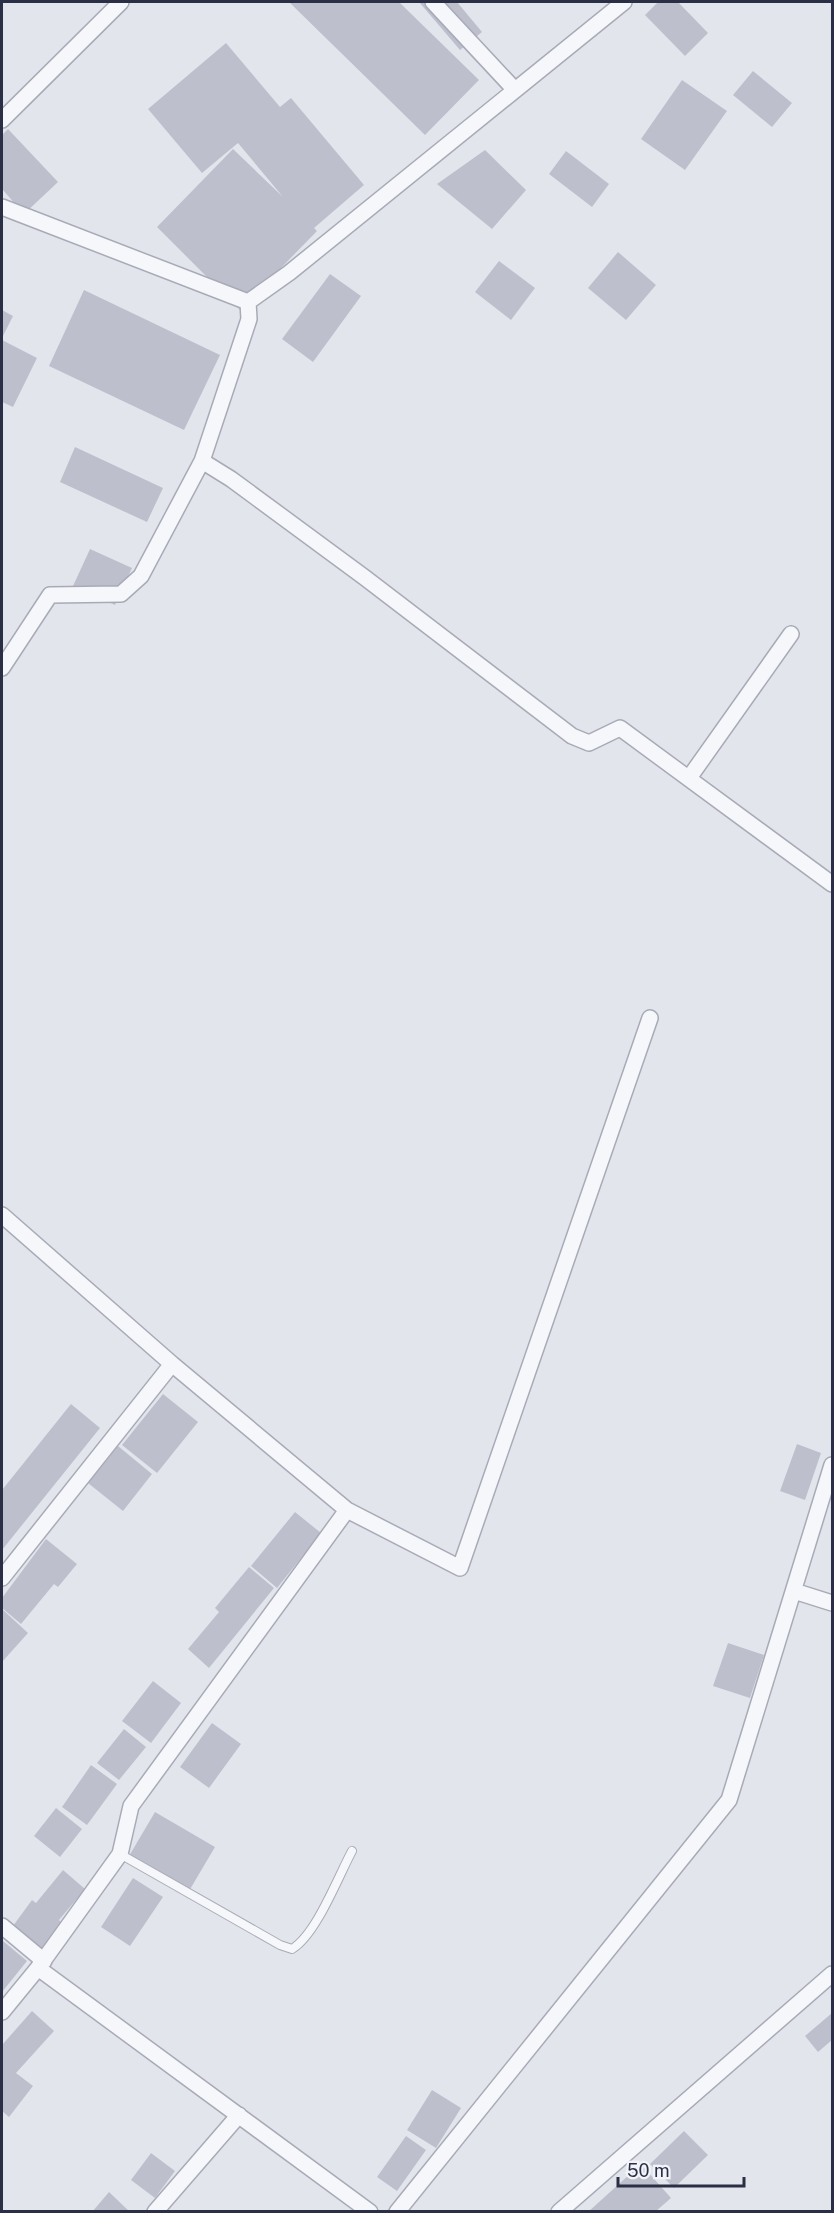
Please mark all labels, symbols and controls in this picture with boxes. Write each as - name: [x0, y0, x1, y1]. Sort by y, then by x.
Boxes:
- scale bar: [618, 2150, 744, 2188]
- text: 50 m: [627, 2160, 670, 2181]

